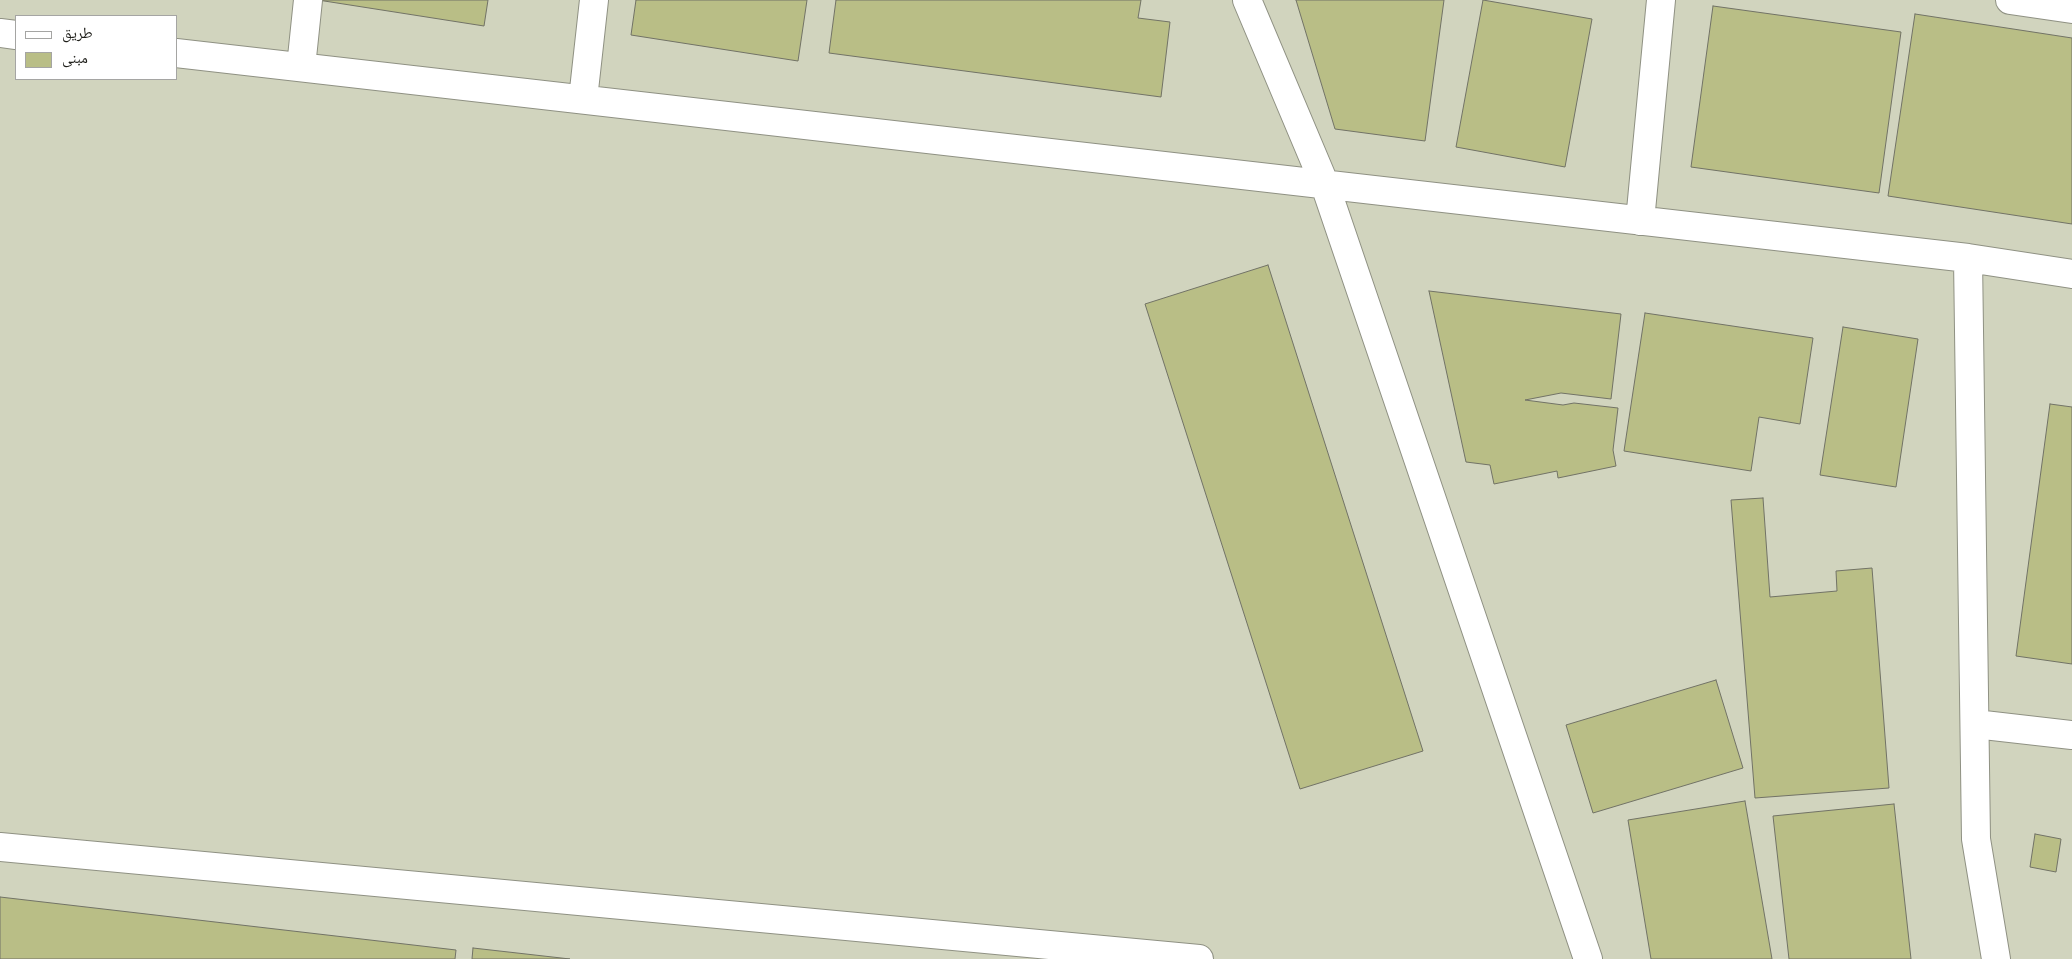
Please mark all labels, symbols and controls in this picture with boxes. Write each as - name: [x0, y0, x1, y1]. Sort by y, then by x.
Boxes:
- legend: [15, 15, 178, 80]
- text: طريق: [62, 22, 93, 42]
- text: مبنى: [62, 47, 88, 67]

